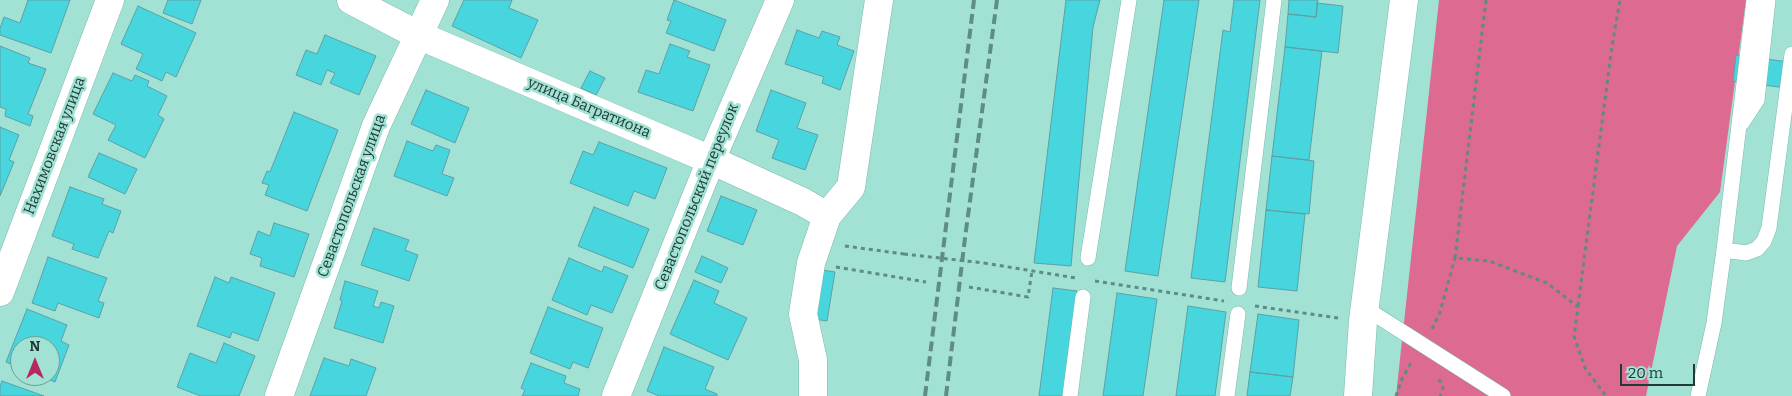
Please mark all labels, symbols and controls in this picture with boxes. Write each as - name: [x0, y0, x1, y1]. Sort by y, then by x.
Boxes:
- street label: улица Багратиона: [525, 74, 653, 142]
- street label: Нахимовская улица: [20, 75, 90, 217]
- street label: Севастопольский переулок: [651, 101, 743, 293]
- street label: Севастопольская улица: [314, 112, 390, 280]
- north arrow: [10, 336, 60, 386]
- text: N: [30, 338, 40, 355]
- scale bar: [1622, 354, 1697, 386]
- text: 20 m: [1628, 364, 1663, 382]

